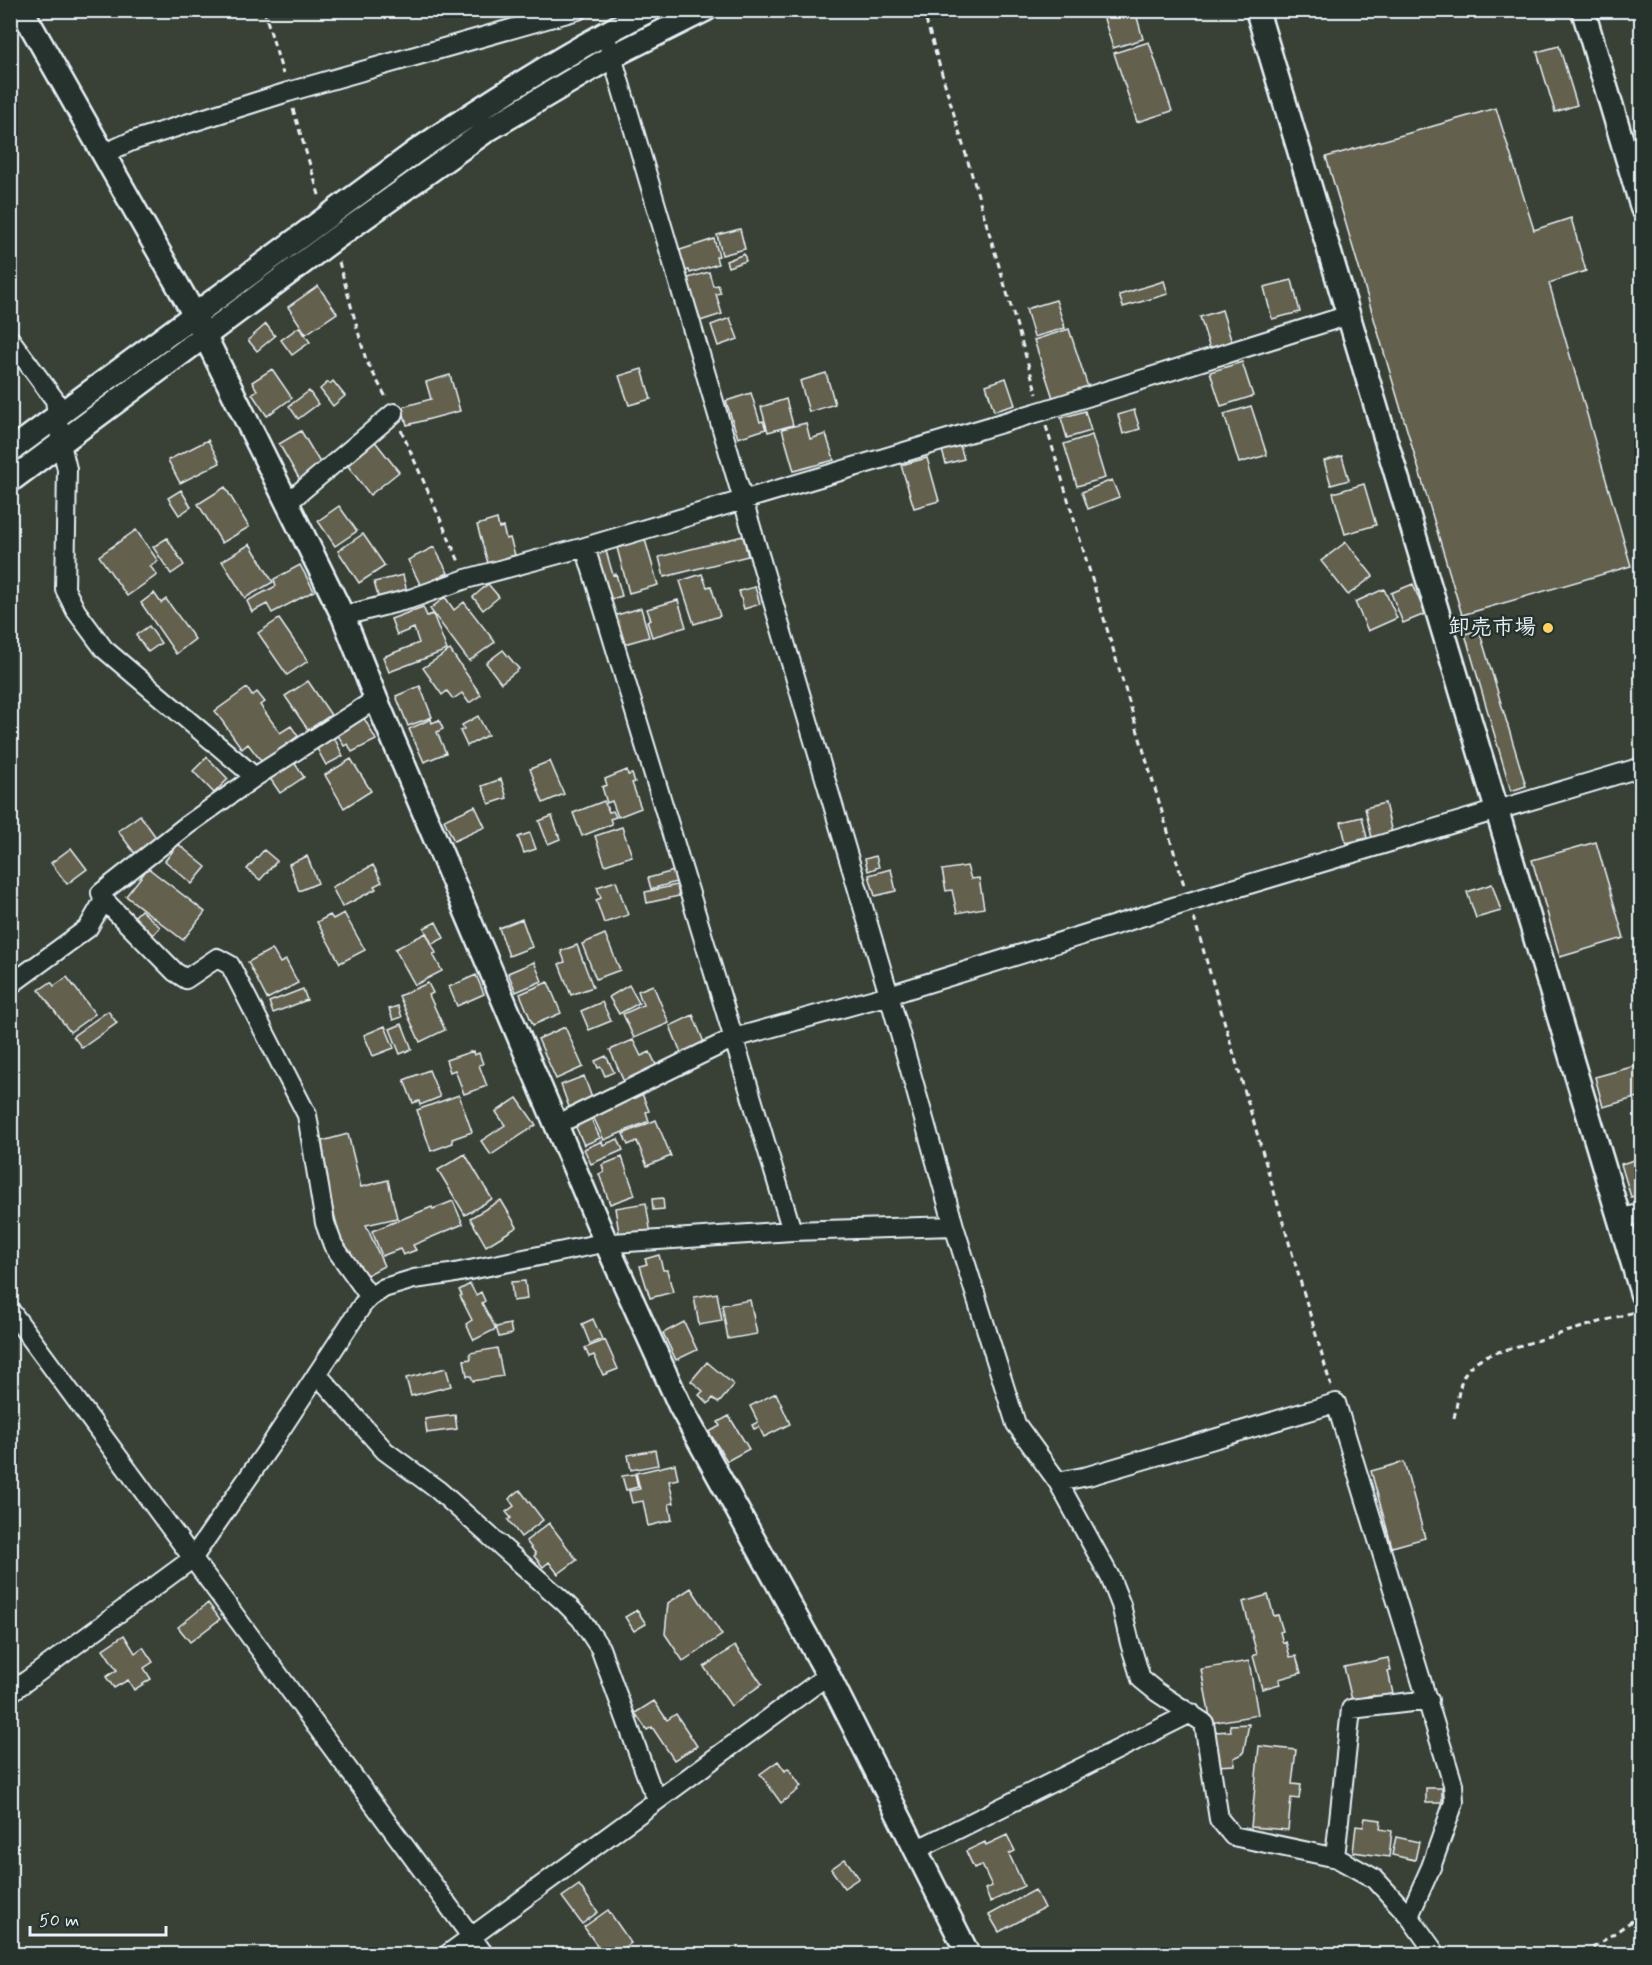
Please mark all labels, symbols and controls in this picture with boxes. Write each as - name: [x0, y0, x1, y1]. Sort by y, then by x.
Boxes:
- place label: 卸売市場: [1448, 614, 1536, 642]
- marker: 卸売市場: [1541, 621, 1555, 635]
- scale bar: [30, 1899, 166, 1937]
- text: 50 m: [39, 1909, 79, 1933]

